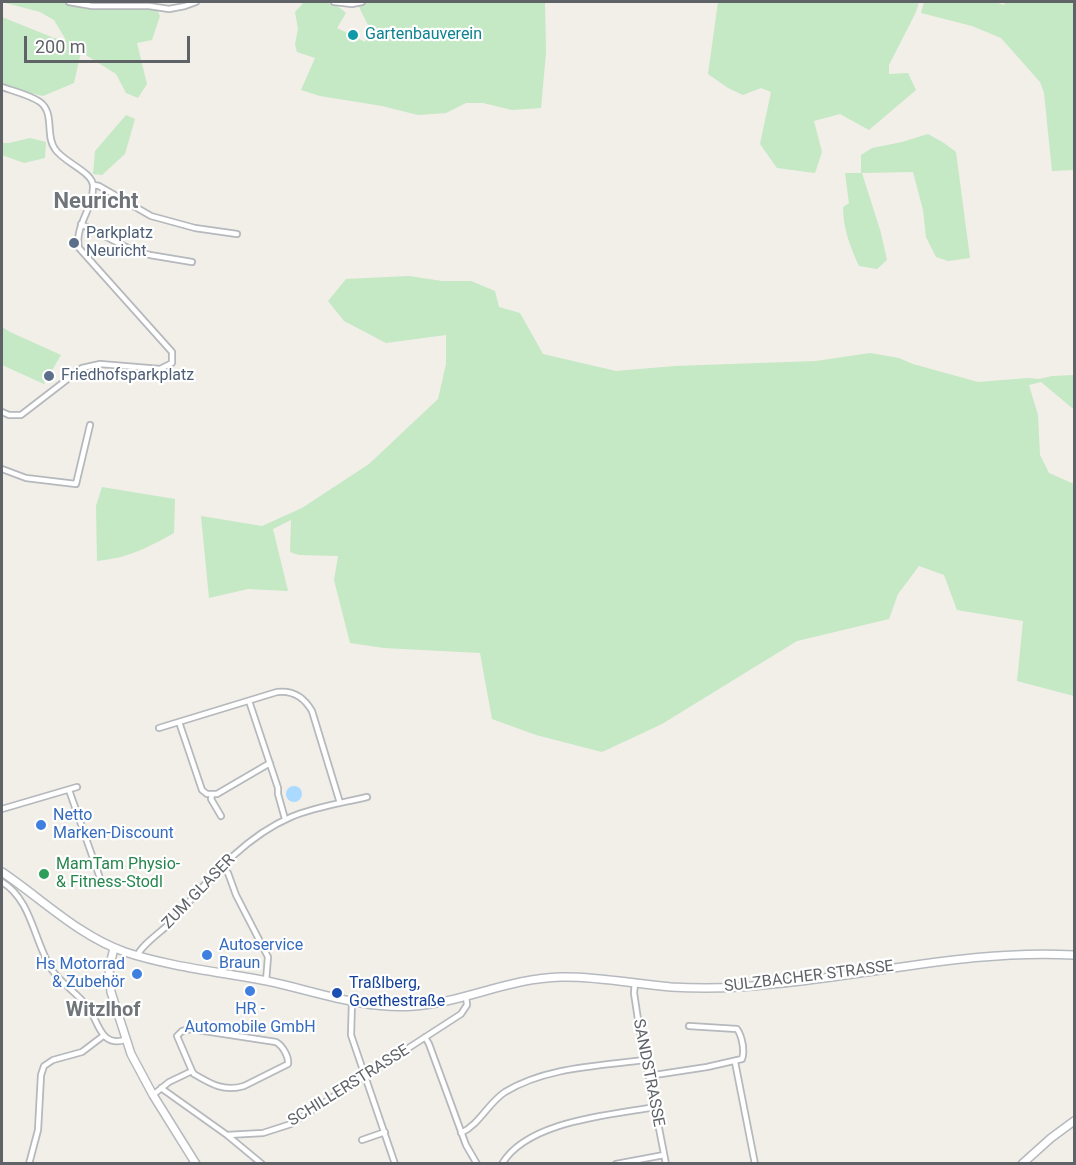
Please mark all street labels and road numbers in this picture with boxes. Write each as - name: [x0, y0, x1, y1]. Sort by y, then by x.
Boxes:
- street label: ZUM GLASER: [159, 851, 239, 933]
- street label: SULZBACHER STRASSE: [723, 957, 895, 997]
- street label: SANDSTRASSE: [628, 1018, 668, 1128]
- street label: SCHILLERSTRASSE: [285, 1041, 413, 1131]

